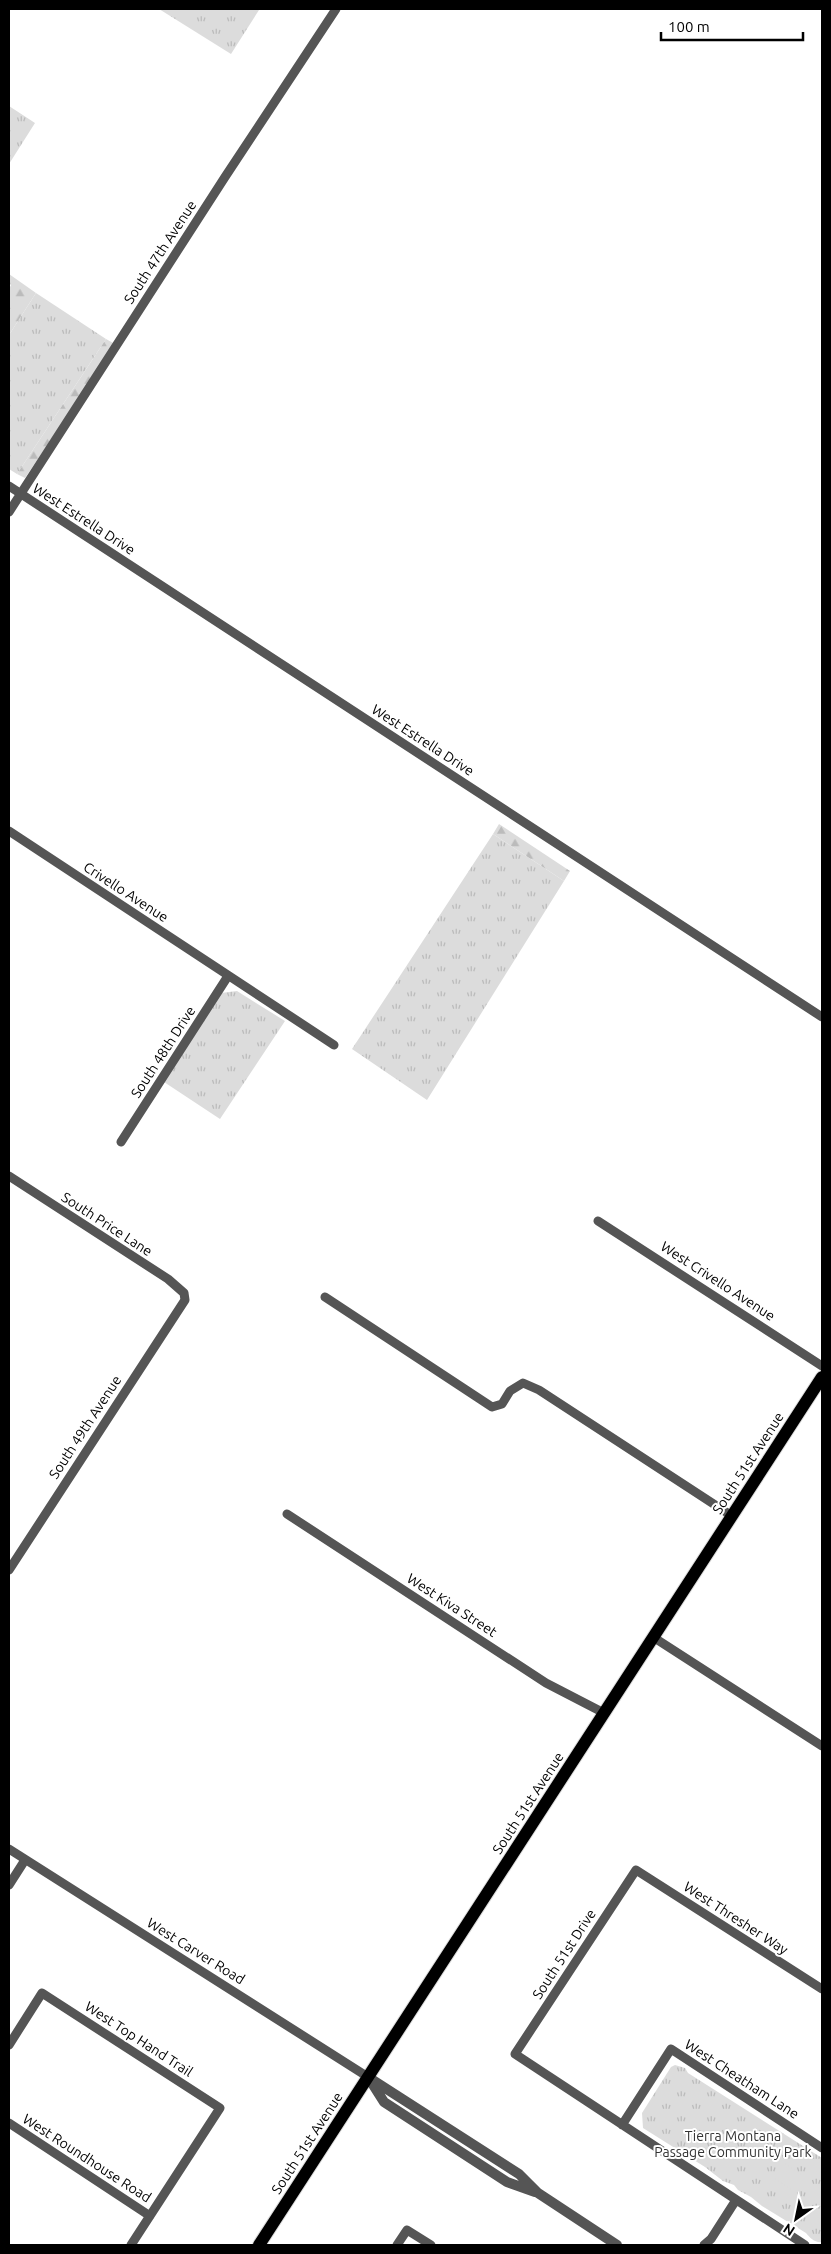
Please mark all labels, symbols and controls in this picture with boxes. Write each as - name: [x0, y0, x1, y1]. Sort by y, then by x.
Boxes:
- scale bar: [661, 10, 804, 42]
- text: 100 m: [668, 18, 710, 35]
- street label: South 47th Avenue: [121, 197, 199, 307]
- street label: West Estrella Drive: [30, 480, 138, 558]
- street label: West Estrella Drive: [369, 701, 477, 779]
- street label: Crivello Avenue: [81, 859, 171, 925]
- street label: South 48th Drive: [127, 1003, 199, 1101]
- street label: South Price Lane: [59, 1189, 155, 1259]
- street label: West Crivello Avenue: [658, 1238, 778, 1324]
- street label: South 49th Avenue: [46, 1372, 124, 1482]
- street label: South 51st Avenue: [709, 1409, 787, 1517]
- street label: West Kiva Street: [404, 1570, 500, 1640]
- street label: South 51st Avenue: [489, 1749, 567, 1857]
- street label: West Thresher Way: [681, 1878, 791, 1958]
- street label: South 51st Drive: [529, 1906, 599, 2002]
- street label: West Carver Road: [144, 1915, 248, 1987]
- street label: West Top Hand Trail: [82, 1998, 196, 2080]
- street label: West Cheatham Lane: [682, 2036, 802, 2122]
- street label: South 51st Avenue: [268, 2089, 346, 2197]
- street label: West Roundhouse Road: [20, 2111, 154, 2205]
- park label: Tierra Montana Passage Community Park: [654, 2128, 812, 2160]
- north arrow: [771, 2194, 821, 2244]
- text: N: [780, 2220, 798, 2239]

